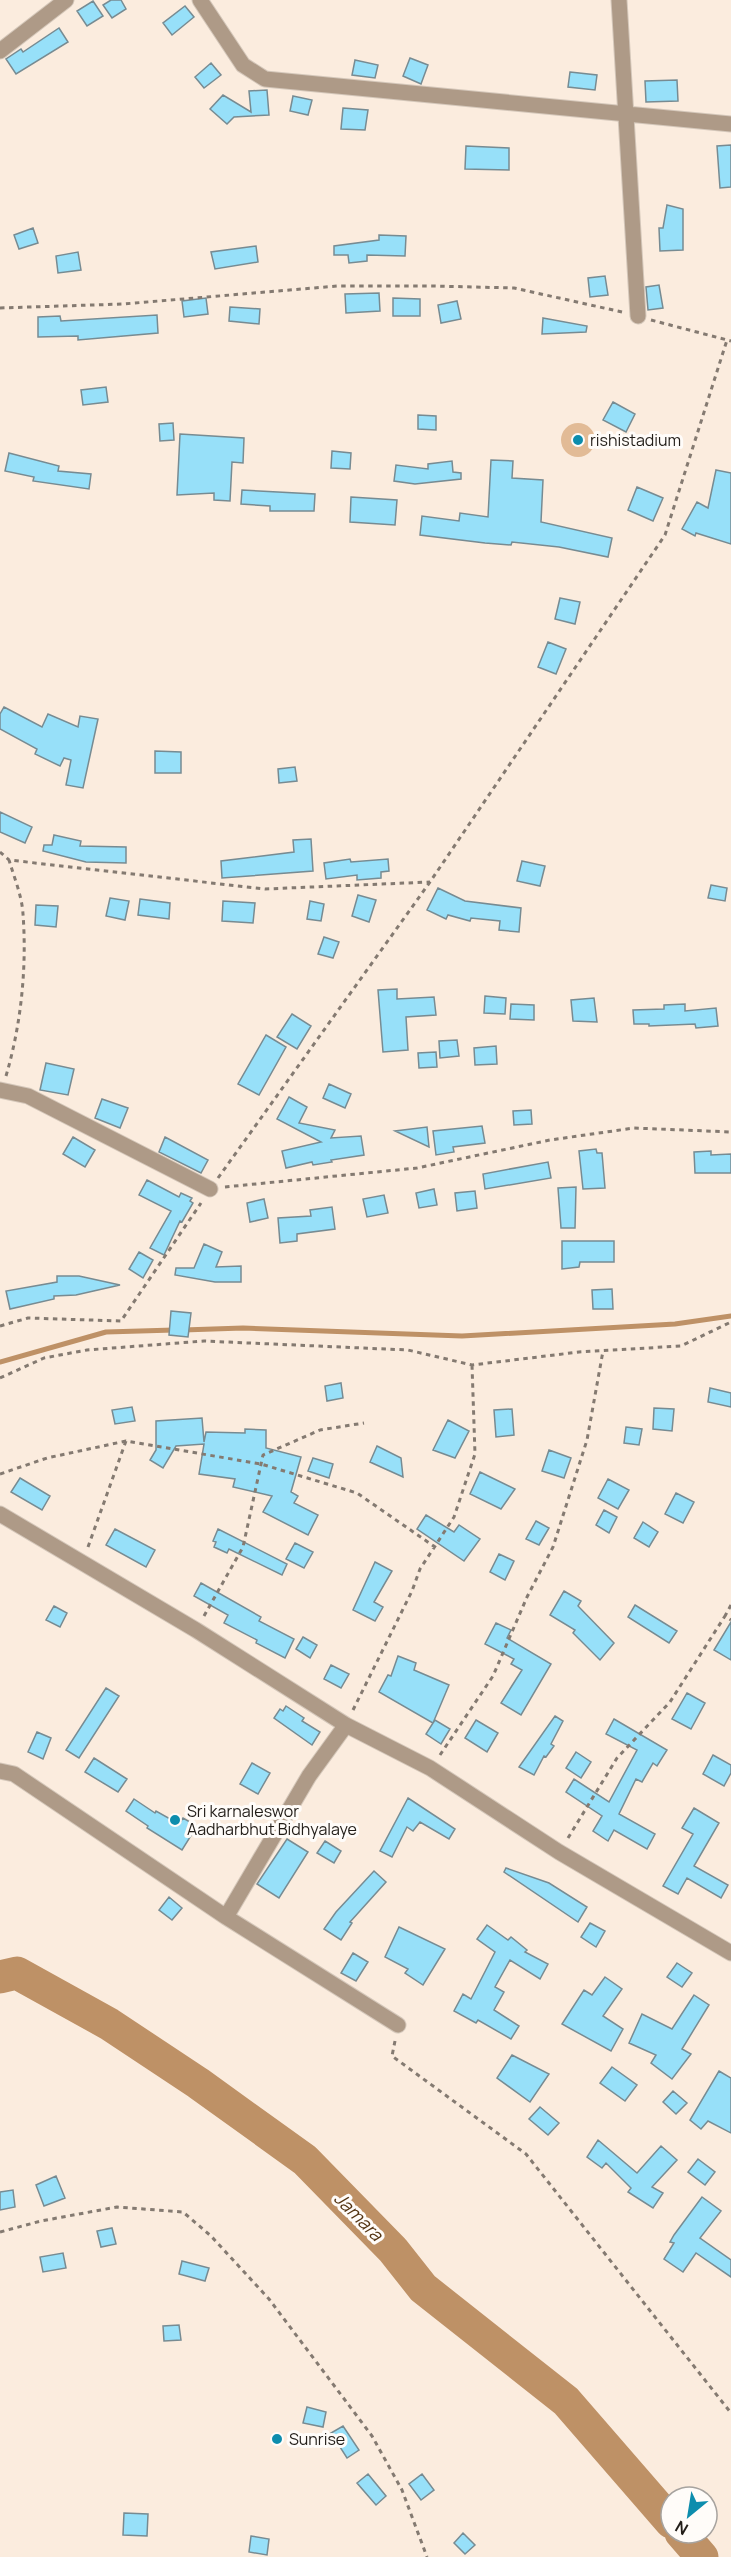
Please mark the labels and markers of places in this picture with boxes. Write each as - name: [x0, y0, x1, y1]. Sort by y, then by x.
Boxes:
- place label: rishistadium: [590, 429, 681, 451]
- marker: rishistadium: [571, 433, 585, 447]
- place label: Sri karnaleswor Aadharbhut Bidhyalaye: [187, 1800, 357, 1840]
- marker: Sri karnaleswor Aadharbhut Bidhyalaye: [168, 1813, 182, 1827]
- place label: Sunrise: [289, 2428, 345, 2450]
- marker: Sunrise: [270, 2432, 284, 2446]

